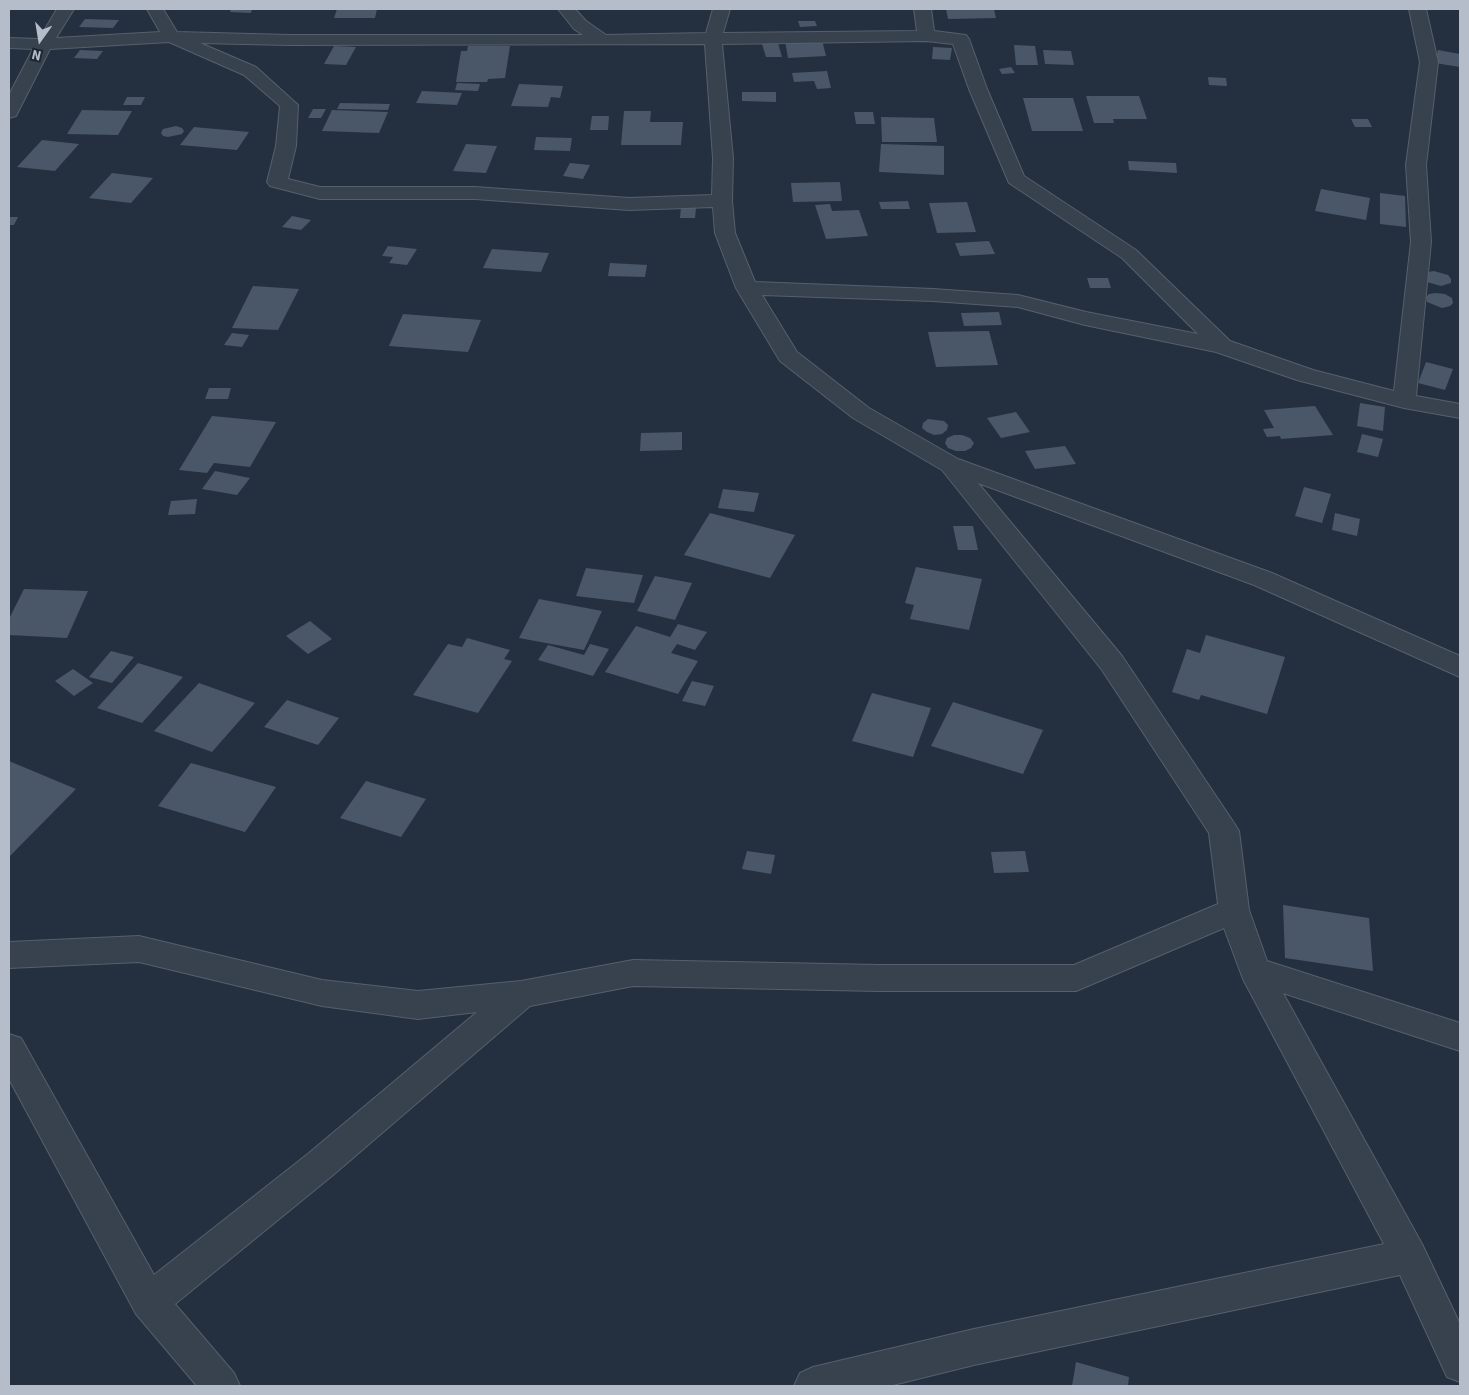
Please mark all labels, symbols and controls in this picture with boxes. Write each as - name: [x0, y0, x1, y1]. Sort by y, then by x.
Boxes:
- north arrow: [15, 15, 65, 65]
- text: N: [30, 44, 43, 65]

